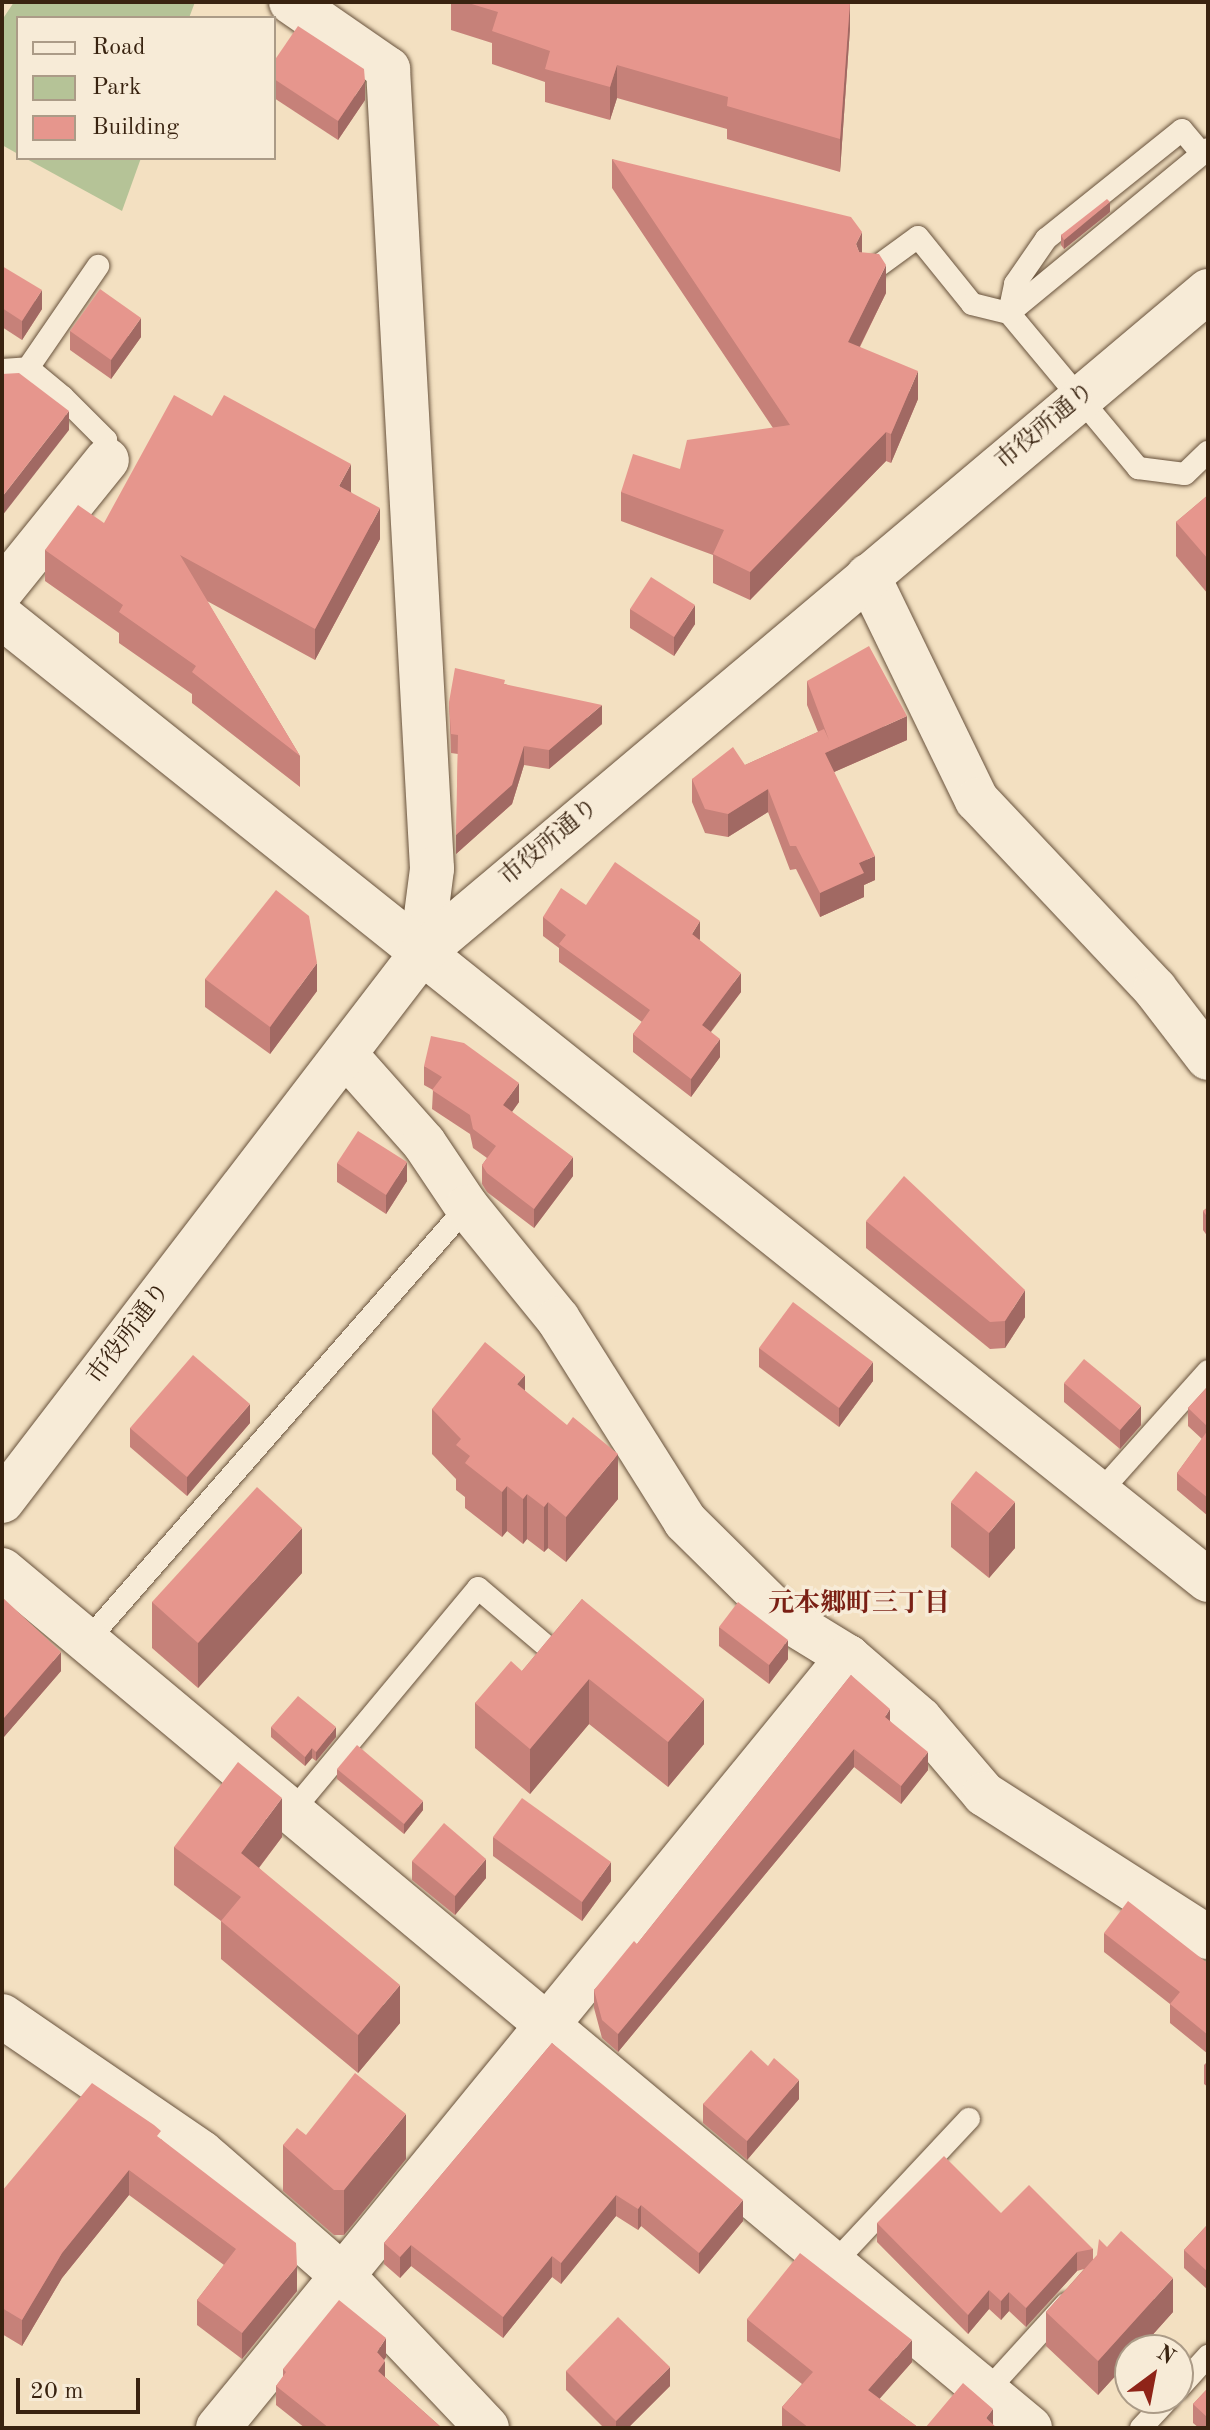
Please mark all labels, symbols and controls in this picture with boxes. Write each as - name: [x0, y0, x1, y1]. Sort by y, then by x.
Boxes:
- legend: [16, 16, 276, 160]
- text: Road: [92, 36, 145, 60]
- text: Park: [92, 76, 141, 100]
- text: Building: [92, 116, 179, 140]
- street label: 市役所通り: [991, 377, 1101, 477]
- street label: 市役所通り: [495, 793, 605, 893]
- street label: 市役所通り: [82, 1277, 178, 1391]
- district label: 元本郷町三丁目: [768, 1589, 950, 1621]
- north arrow: [1114, 2334, 1194, 2414]
- text: N: [1153, 2342, 1179, 2369]
- scale bar: [20, 2362, 144, 2412]
- text: 20 m: [30, 2380, 84, 2404]

